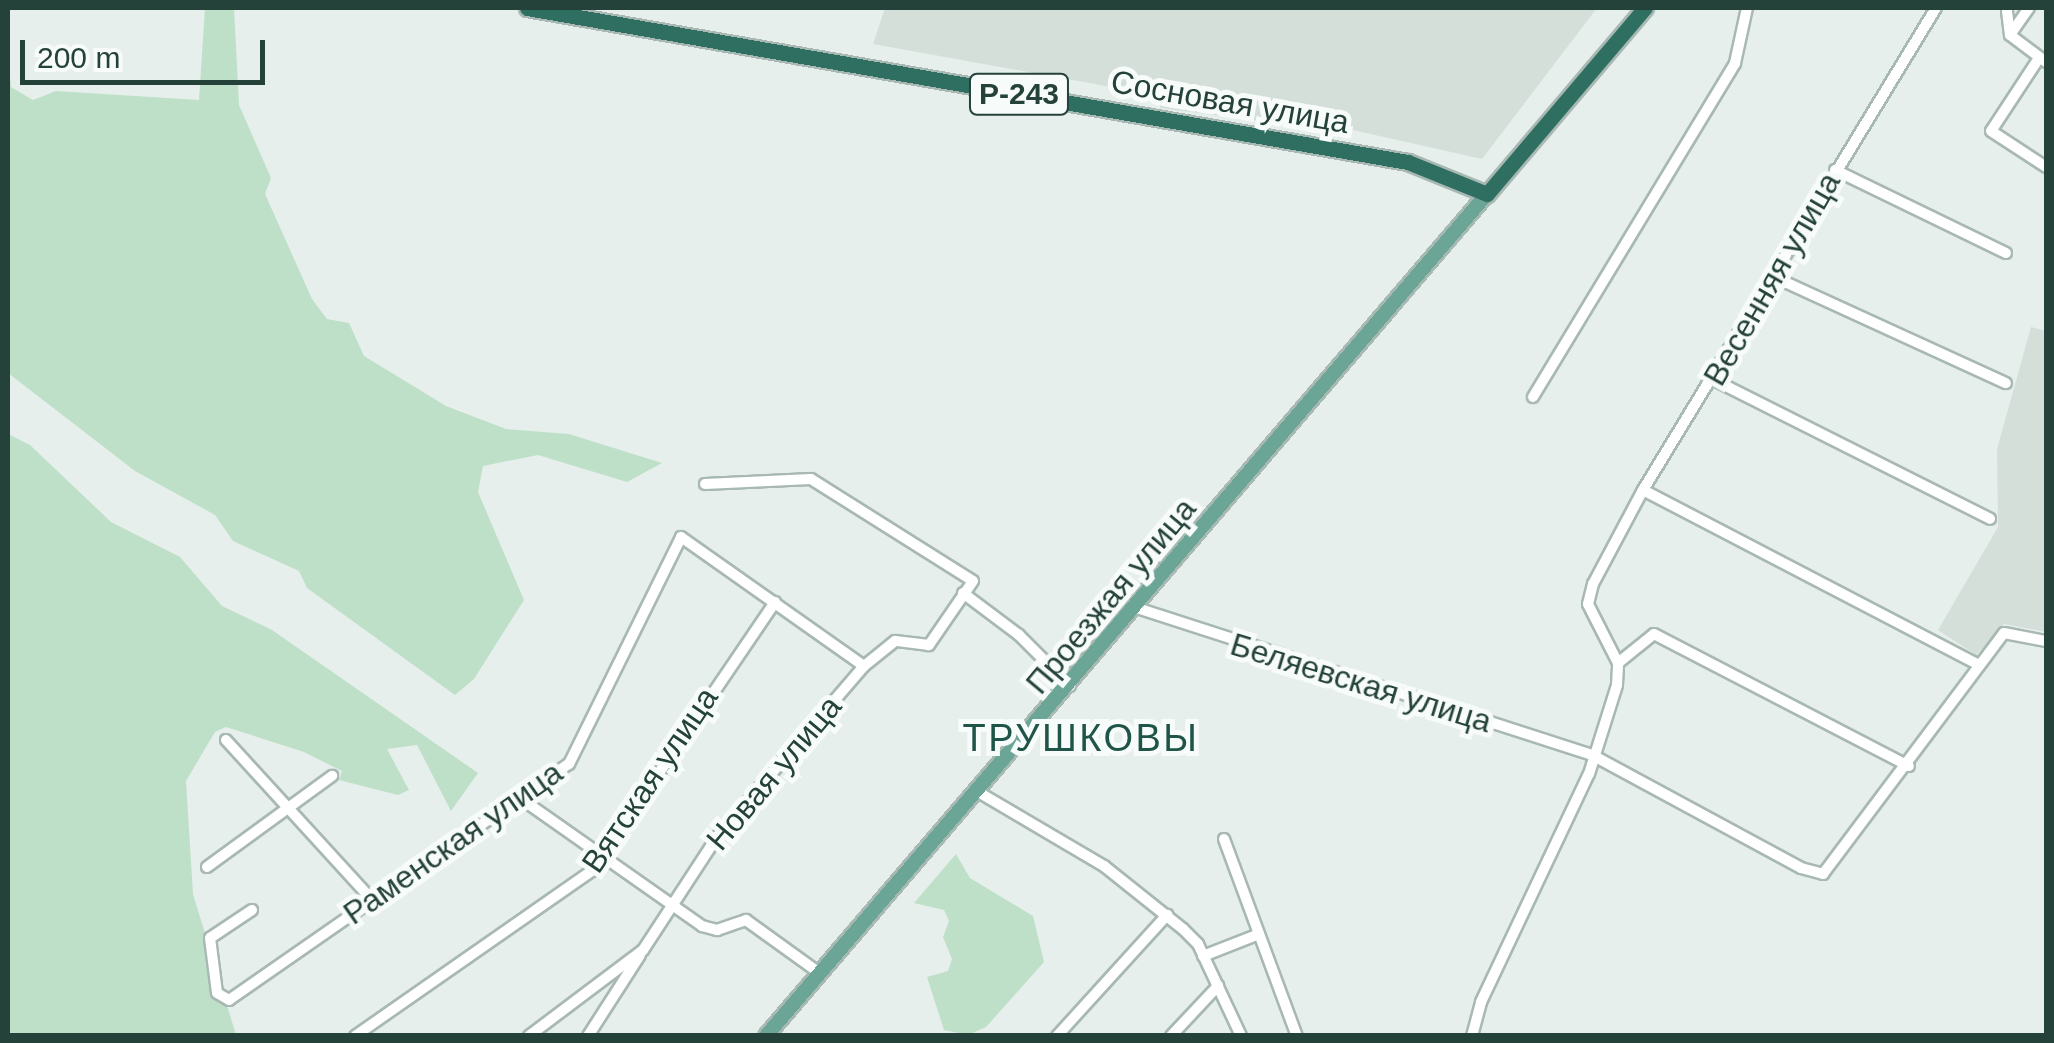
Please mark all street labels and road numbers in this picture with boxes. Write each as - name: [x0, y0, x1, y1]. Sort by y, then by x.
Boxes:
- street label: Сосновая улица: [1108, 62, 1352, 142]
- road number: Р-243: [966, 69, 1072, 119]
- street label: Весенняя улица: [1695, 166, 1849, 392]
- street label: Проезжая улица: [1018, 490, 1204, 702]
- street label: Беляевская улица: [1226, 625, 1496, 741]
- street label: Вятская улица: [574, 680, 726, 880]
- street label: Новая улица: [698, 688, 850, 858]
- street label: Раменская улица: [336, 753, 570, 933]

